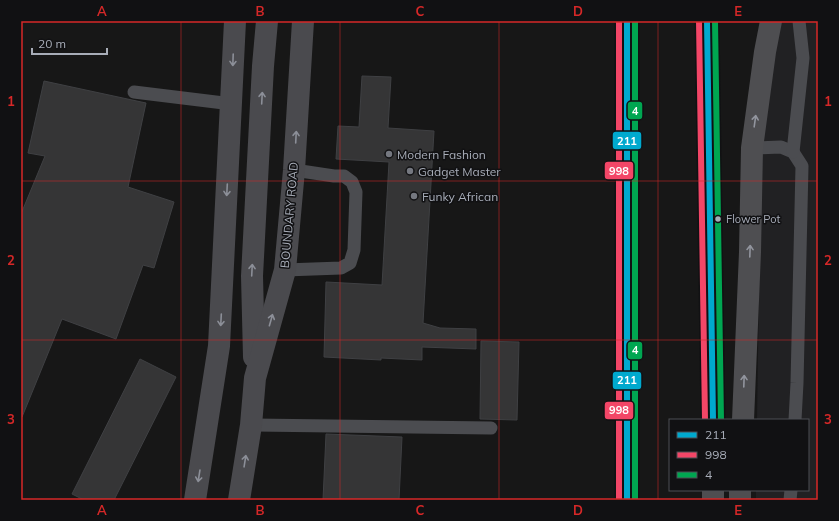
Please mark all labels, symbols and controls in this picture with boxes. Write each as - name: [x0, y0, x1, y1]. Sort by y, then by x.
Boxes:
- text: A: [97, 3, 107, 19]
- text: B: [256, 3, 265, 19]
- text: C: [416, 3, 425, 19]
- text: D: [573, 3, 583, 19]
- text: E: [734, 3, 742, 19]
- scale bar: [32, 30, 107, 56]
- text: 20 m: [38, 36, 66, 51]
- one-way arrow: [230, 53, 237, 66]
- one-way arrow: [258, 92, 265, 105]
- text: 1: [7, 93, 15, 109]
- text: 1: [824, 93, 832, 109]
- line badge: 4: [627, 101, 643, 120]
- text: 4: [632, 104, 639, 118]
- one-way arrow: [752, 115, 759, 128]
- one-way arrow: [292, 131, 299, 144]
- line badge: 211: [612, 131, 642, 150]
- text: 211: [617, 134, 637, 148]
- place label: Modern Fashion: [397, 147, 486, 162]
- marker: Modern Fashion: [384, 149, 394, 159]
- street label: BOUNDARY ROAD: [277, 161, 301, 269]
- line badge: 998: [604, 161, 634, 180]
- place label: Gadget Master: [418, 164, 501, 179]
- text: 998: [609, 164, 629, 178]
- marker: Gadget Master: [405, 166, 415, 176]
- one-way arrow: [224, 183, 231, 196]
- place label: Funky African: [422, 189, 498, 204]
- marker: Funky African: [409, 191, 419, 201]
- place label: Flower Pot: [726, 212, 780, 226]
- marker: Flower Pot: [713, 214, 723, 224]
- one-way arrow: [746, 245, 754, 258]
- text: 2: [7, 252, 15, 268]
- text: 2: [824, 252, 832, 268]
- one-way arrow: [249, 264, 256, 277]
- one-way arrow: [217, 313, 224, 326]
- one-way arrow: [268, 314, 275, 327]
- line badge: 4: [627, 341, 643, 360]
- text: 4: [632, 343, 639, 357]
- line badge: 211: [612, 371, 642, 390]
- text: 211: [617, 373, 637, 387]
- one-way arrow: [741, 375, 748, 388]
- line badge: 998: [604, 401, 634, 420]
- text: 998: [609, 403, 629, 417]
- text: 3: [7, 411, 15, 427]
- text: 3: [824, 411, 832, 427]
- legend: [669, 419, 809, 491]
- text: 211: [705, 427, 727, 442]
- text: 998: [705, 447, 727, 462]
- one-way arrow: [241, 455, 249, 468]
- text: 4: [705, 467, 712, 482]
- one-way arrow: [195, 469, 203, 482]
- text: A: [97, 502, 107, 518]
- text: B: [256, 502, 265, 518]
- text: C: [416, 502, 425, 518]
- text: D: [573, 502, 583, 518]
- text: E: [734, 502, 742, 518]

